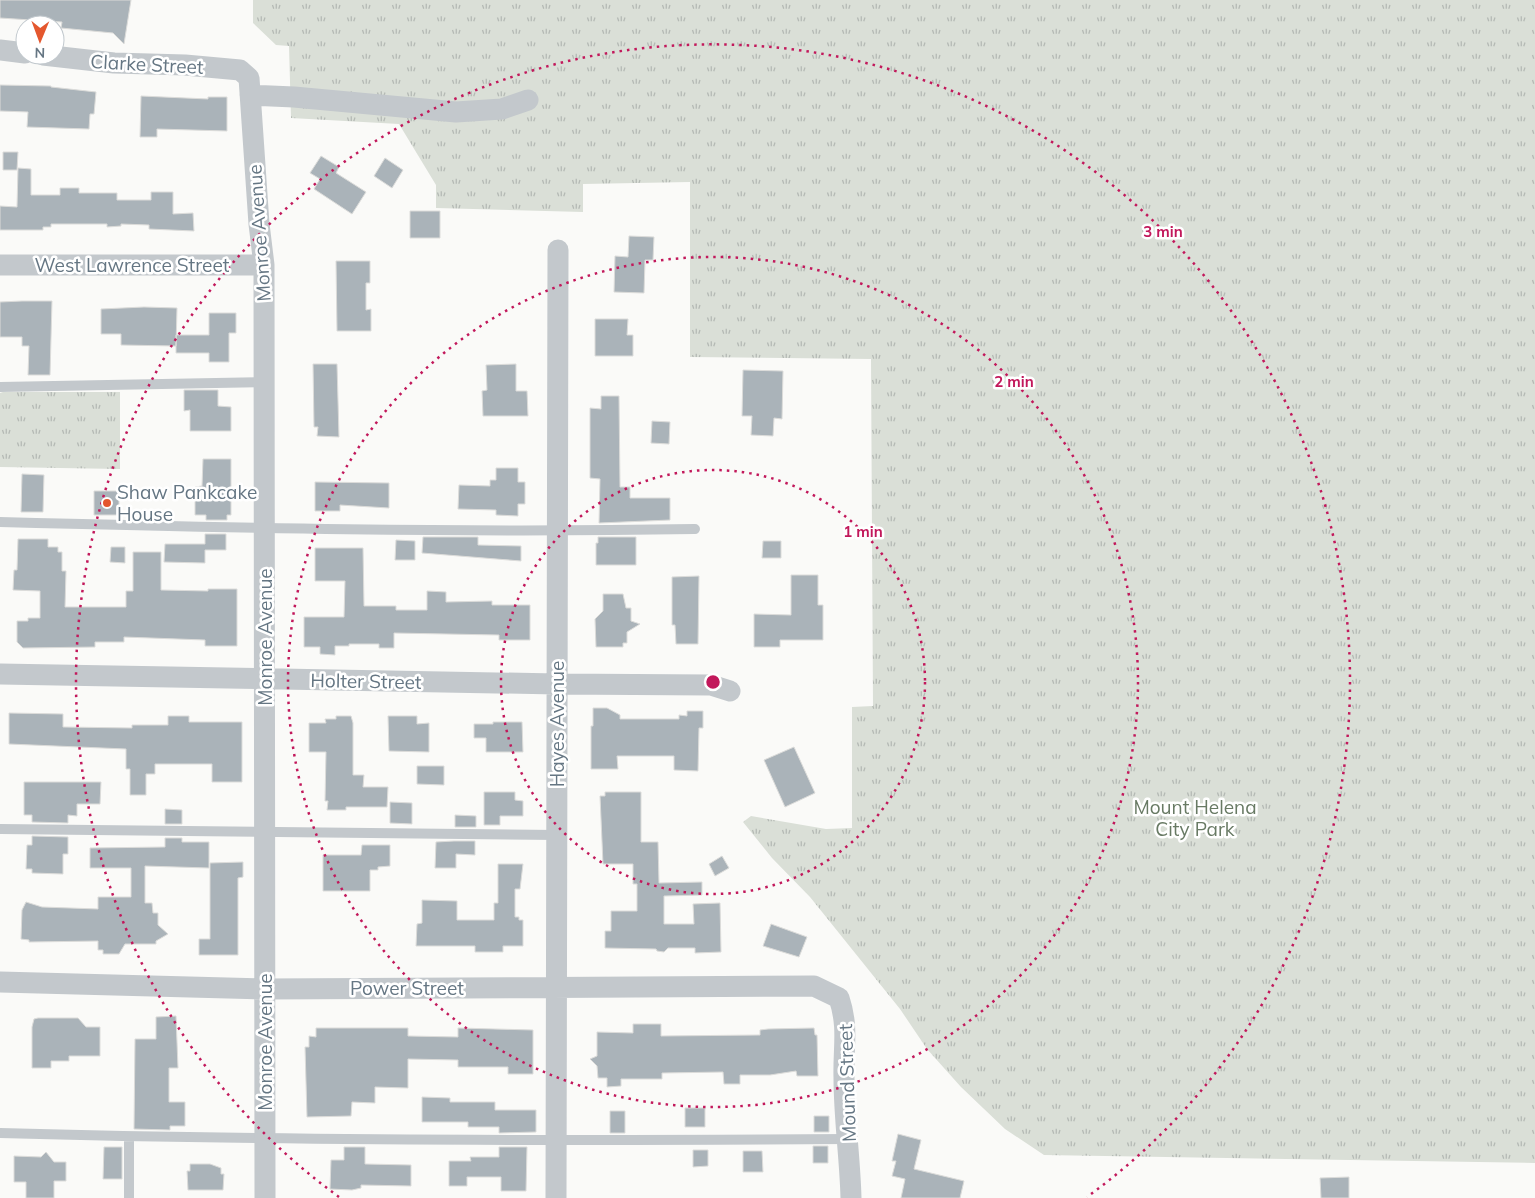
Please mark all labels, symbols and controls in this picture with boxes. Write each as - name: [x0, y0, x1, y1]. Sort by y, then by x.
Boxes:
- north arrow: [15, 15, 65, 65]
- text: N: [34, 44, 45, 62]
- street label: Clarke Street: [90, 49, 204, 79]
- street label: Monroe Avenue: [242, 164, 276, 302]
- text: 3 min: [1143, 222, 1183, 241]
- street label: West Lawrence Street: [35, 253, 230, 277]
- text: 2 min: [994, 372, 1034, 391]
- place label: Shaw Pankcake House: [117, 480, 257, 526]
- marker: Shaw Pankcake House: [101, 497, 113, 509]
- text: 1 min: [843, 522, 883, 541]
- street label: Monroe Avenue: [253, 568, 277, 706]
- street label: Hayes Avenue: [545, 661, 569, 787]
- street label: Holter Street: [310, 668, 422, 694]
- centre of rings: [704, 673, 722, 691]
- park label: Mount Helena City Park: [1133, 795, 1257, 841]
- street label: Monroe Avenue: [253, 973, 277, 1111]
- street label: Power Street: [350, 976, 464, 1000]
- street label: Mound Street: [833, 1023, 861, 1142]

